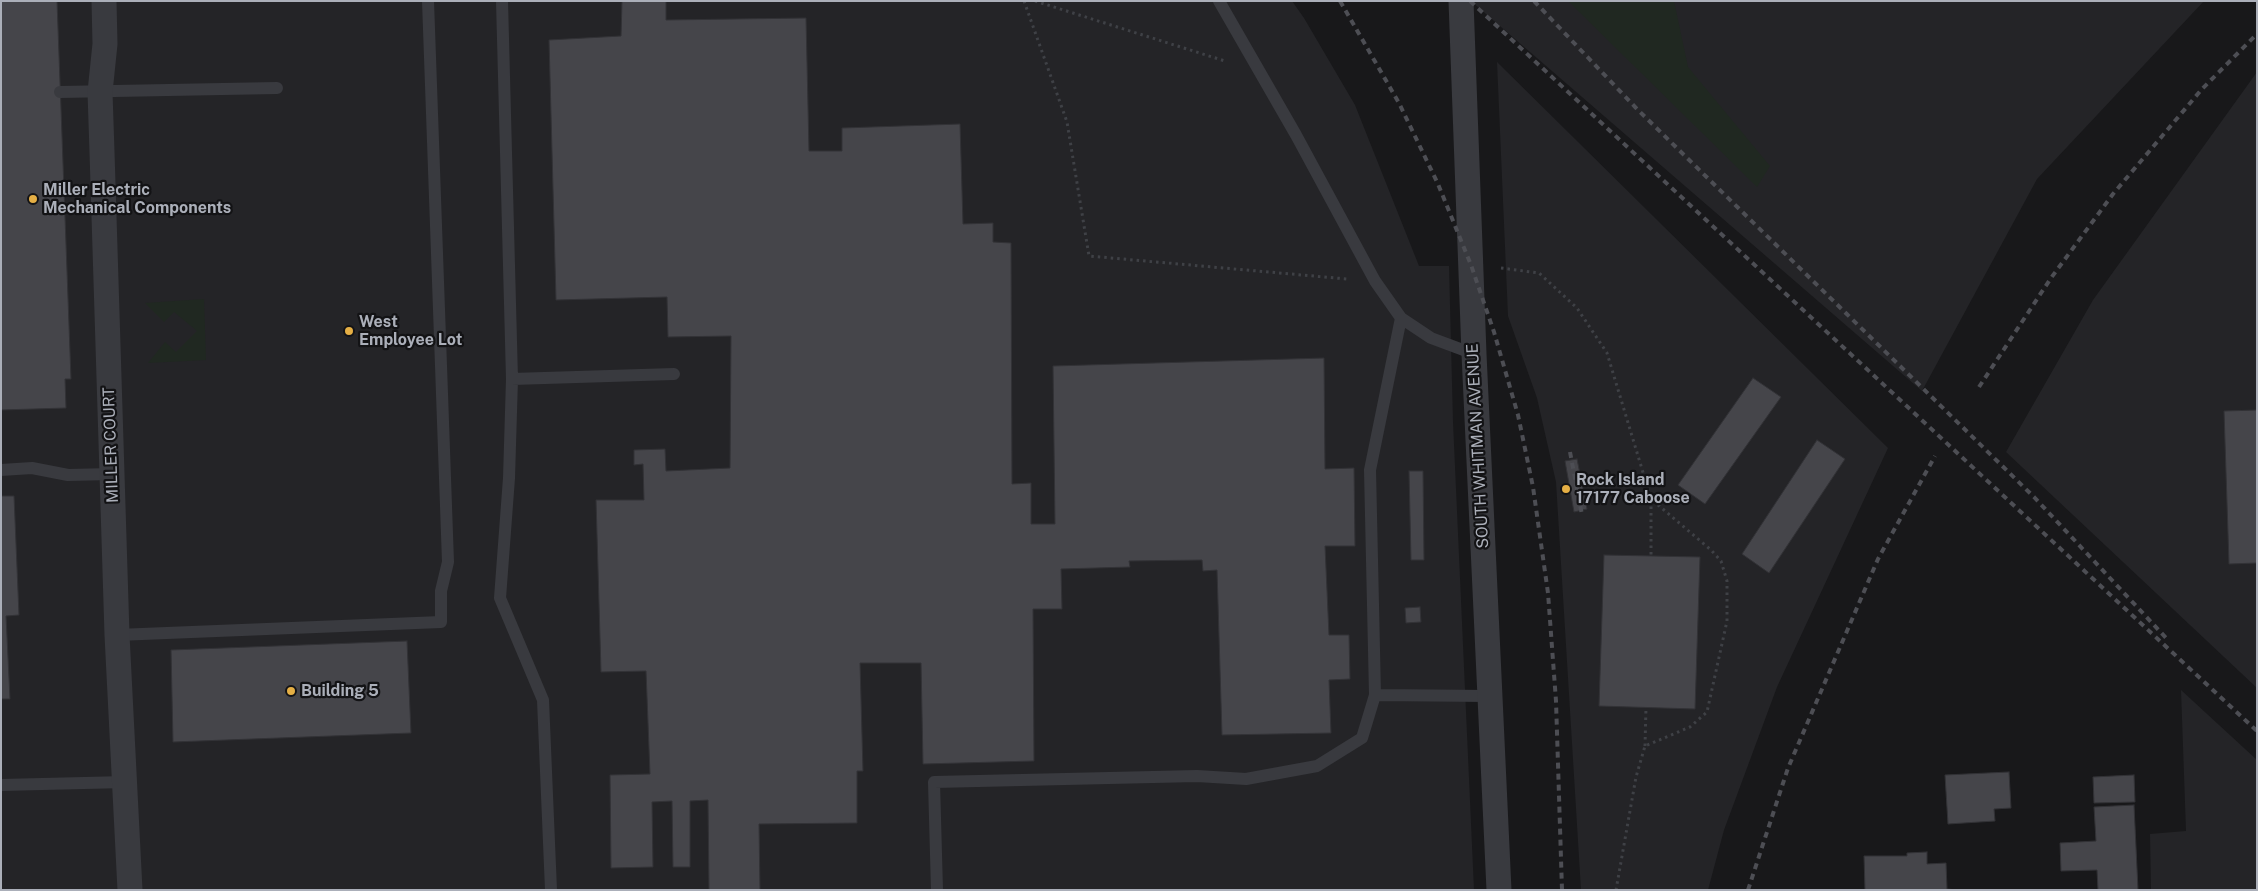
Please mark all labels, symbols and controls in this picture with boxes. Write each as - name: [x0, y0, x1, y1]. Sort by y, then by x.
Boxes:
- place label: Miller Electric Mechanical Components: [43, 180, 231, 218]
- marker: Miller Electric Mechanical Components: [27, 193, 39, 205]
- place label: West Employee Lot: [359, 312, 462, 350]
- marker: West Employee Lot: [343, 325, 355, 337]
- street label: SOUTH WHITMAN AVENUE: [1463, 343, 1493, 549]
- street label: MILLER COURT: [99, 387, 123, 503]
- place label: Rock Island 17177 Caboose: [1576, 470, 1690, 508]
- marker: Rock Island 17177 Caboose: [1560, 483, 1572, 495]
- place label: Building 5: [301, 681, 379, 701]
- marker: Building 5: [285, 685, 297, 697]

